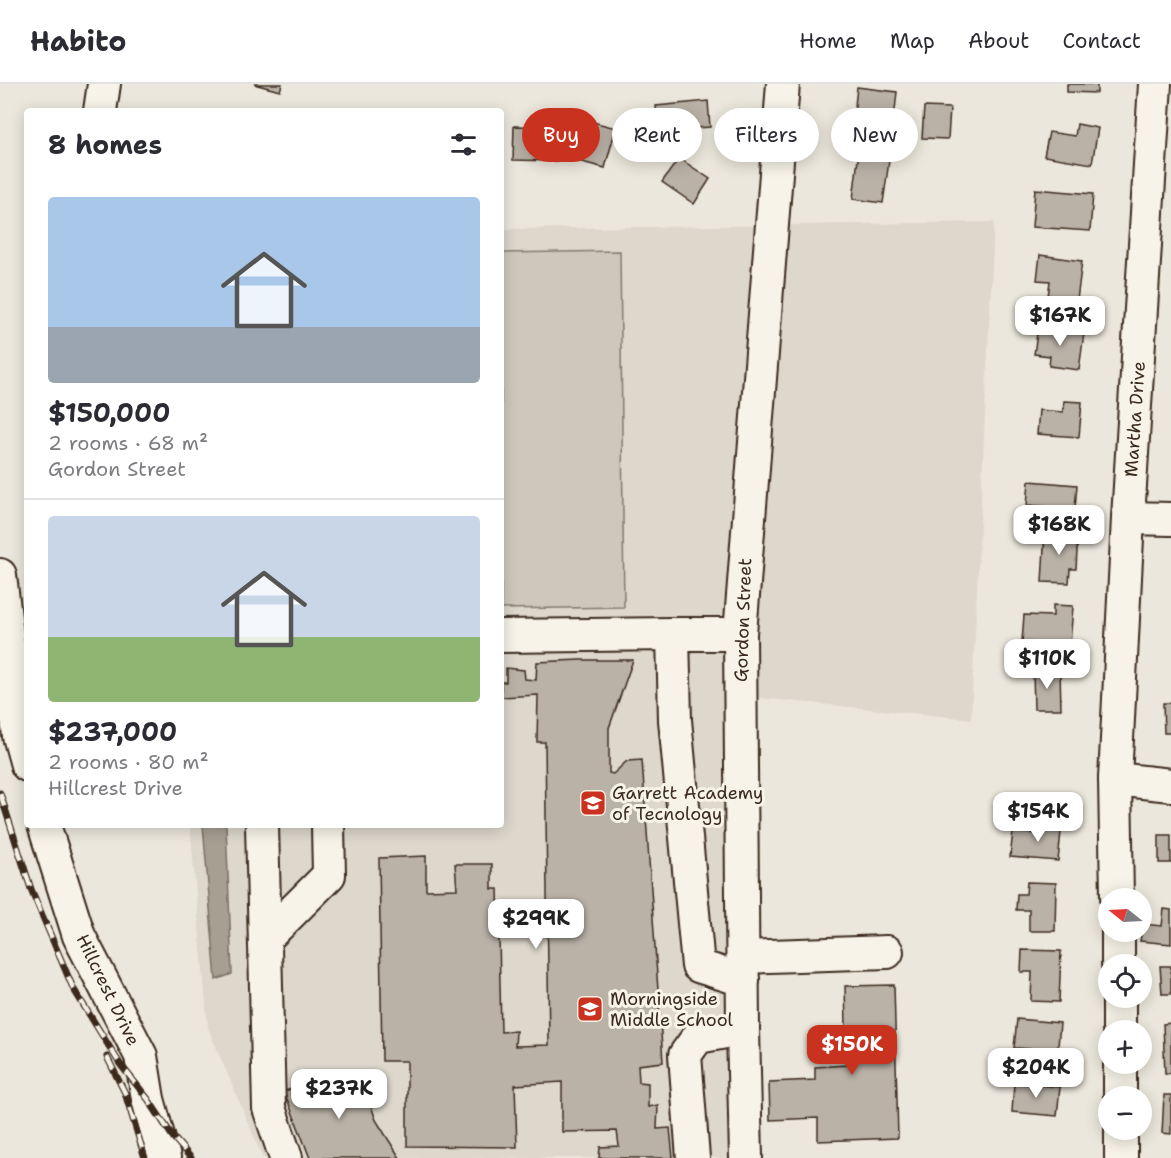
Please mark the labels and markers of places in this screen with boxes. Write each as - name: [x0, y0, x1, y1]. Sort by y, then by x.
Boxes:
- pin: $167K: [1018, 296, 1102, 347]
- pin: $168K: [1017, 505, 1101, 556]
- pin: $110K: [1005, 639, 1089, 690]
- place label: Garrett Academy of Tecnology: [612, 781, 763, 826]
- school or university icon: Garrett Academy of Tecnology: [578, 788, 608, 818]
- pin: $154K: [996, 792, 1080, 843]
- pin: $299K: [494, 899, 578, 950]
- place label: Morningside Middle School: [610, 987, 734, 1032]
- school or university icon: Morningside Middle School: [575, 994, 605, 1024]
- pin: $150K: [810, 1025, 894, 1076]
- pin: $204K: [994, 1048, 1078, 1099]
- pin: $237K: [297, 1069, 381, 1120]

